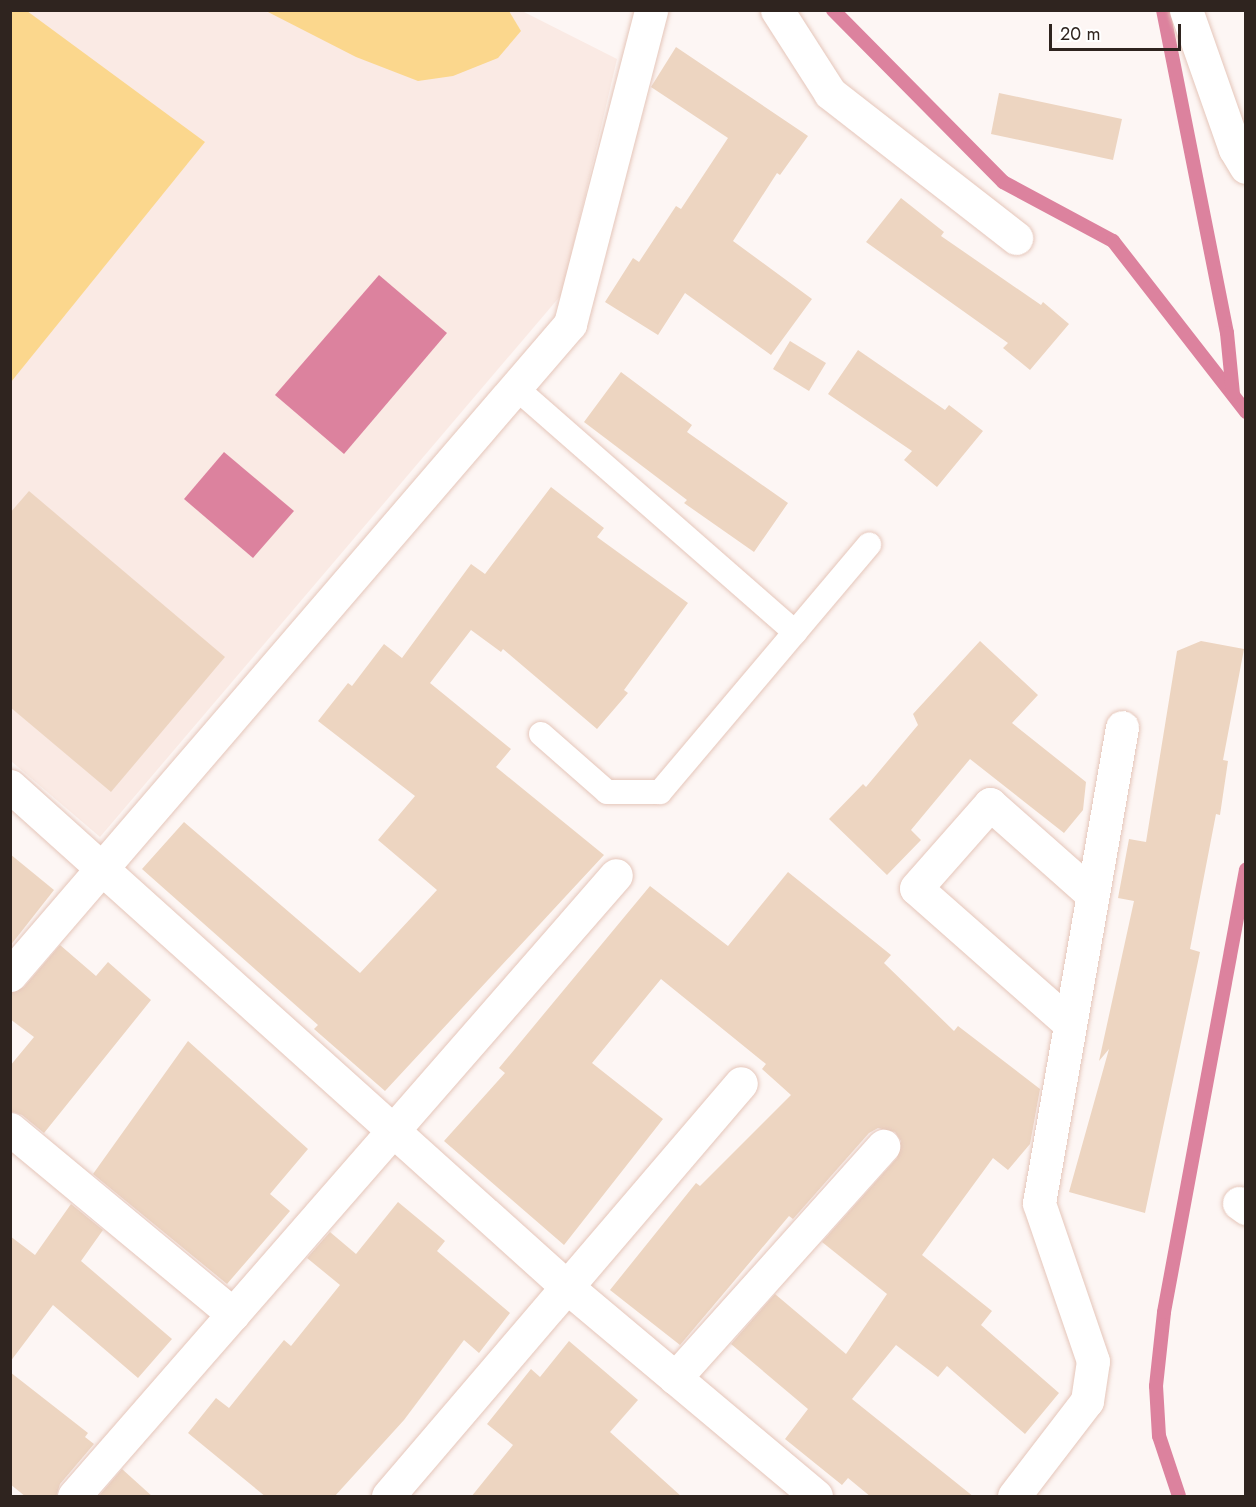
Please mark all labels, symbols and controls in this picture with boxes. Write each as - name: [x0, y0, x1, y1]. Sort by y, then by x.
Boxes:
- scale bar: [1052, 12, 1184, 50]
- text: 20 m: [1060, 21, 1100, 47]

